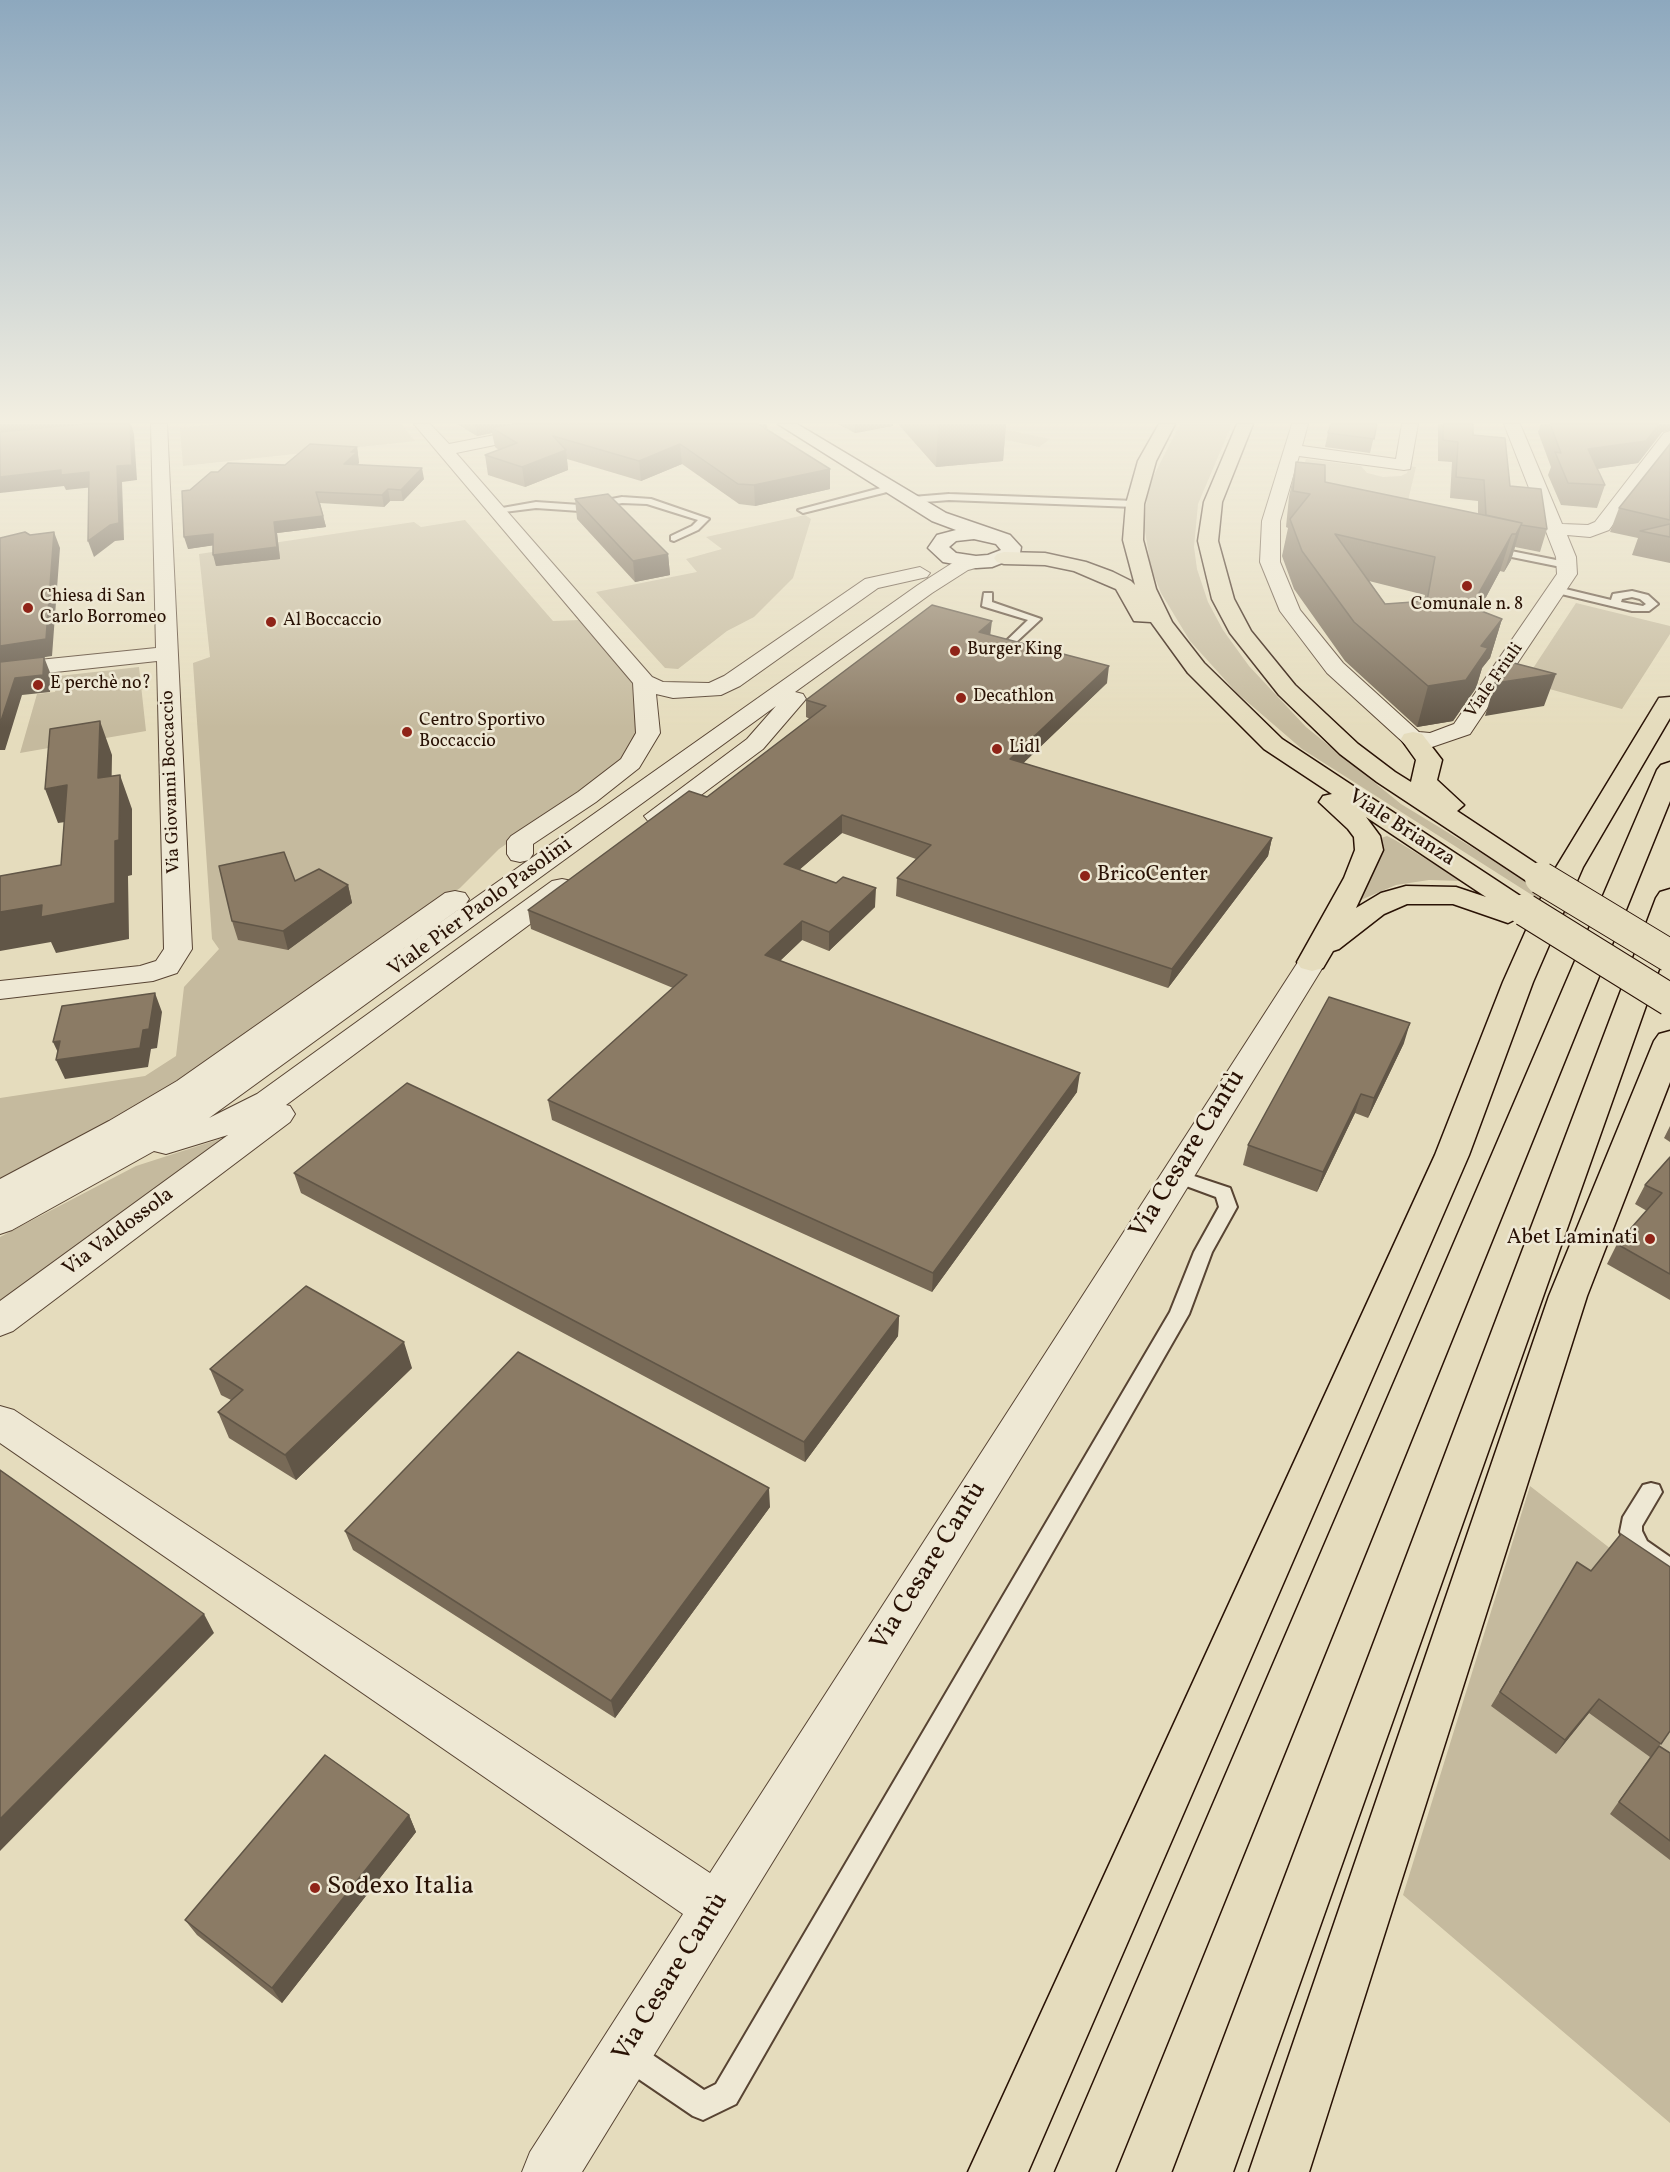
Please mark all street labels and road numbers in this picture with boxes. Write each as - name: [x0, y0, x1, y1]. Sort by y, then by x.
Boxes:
- street label: Viale Friuli: [1461, 639, 1529, 723]
- street label: Via Giovanni Boccaccio: [158, 690, 186, 874]
- street label: Viale Brianza: [1343, 785, 1459, 873]
- street label: Viale Pier Paolo Pasolini: [384, 833, 578, 983]
- street label: Via Cesare Cantù: [1124, 1065, 1254, 1245]
- street label: Via Valdossola: [59, 1183, 179, 1283]
- street label: Via Cesare Cantù: [865, 1477, 995, 1657]
- street label: Via Cesare Cantù: [607, 1888, 737, 2068]

